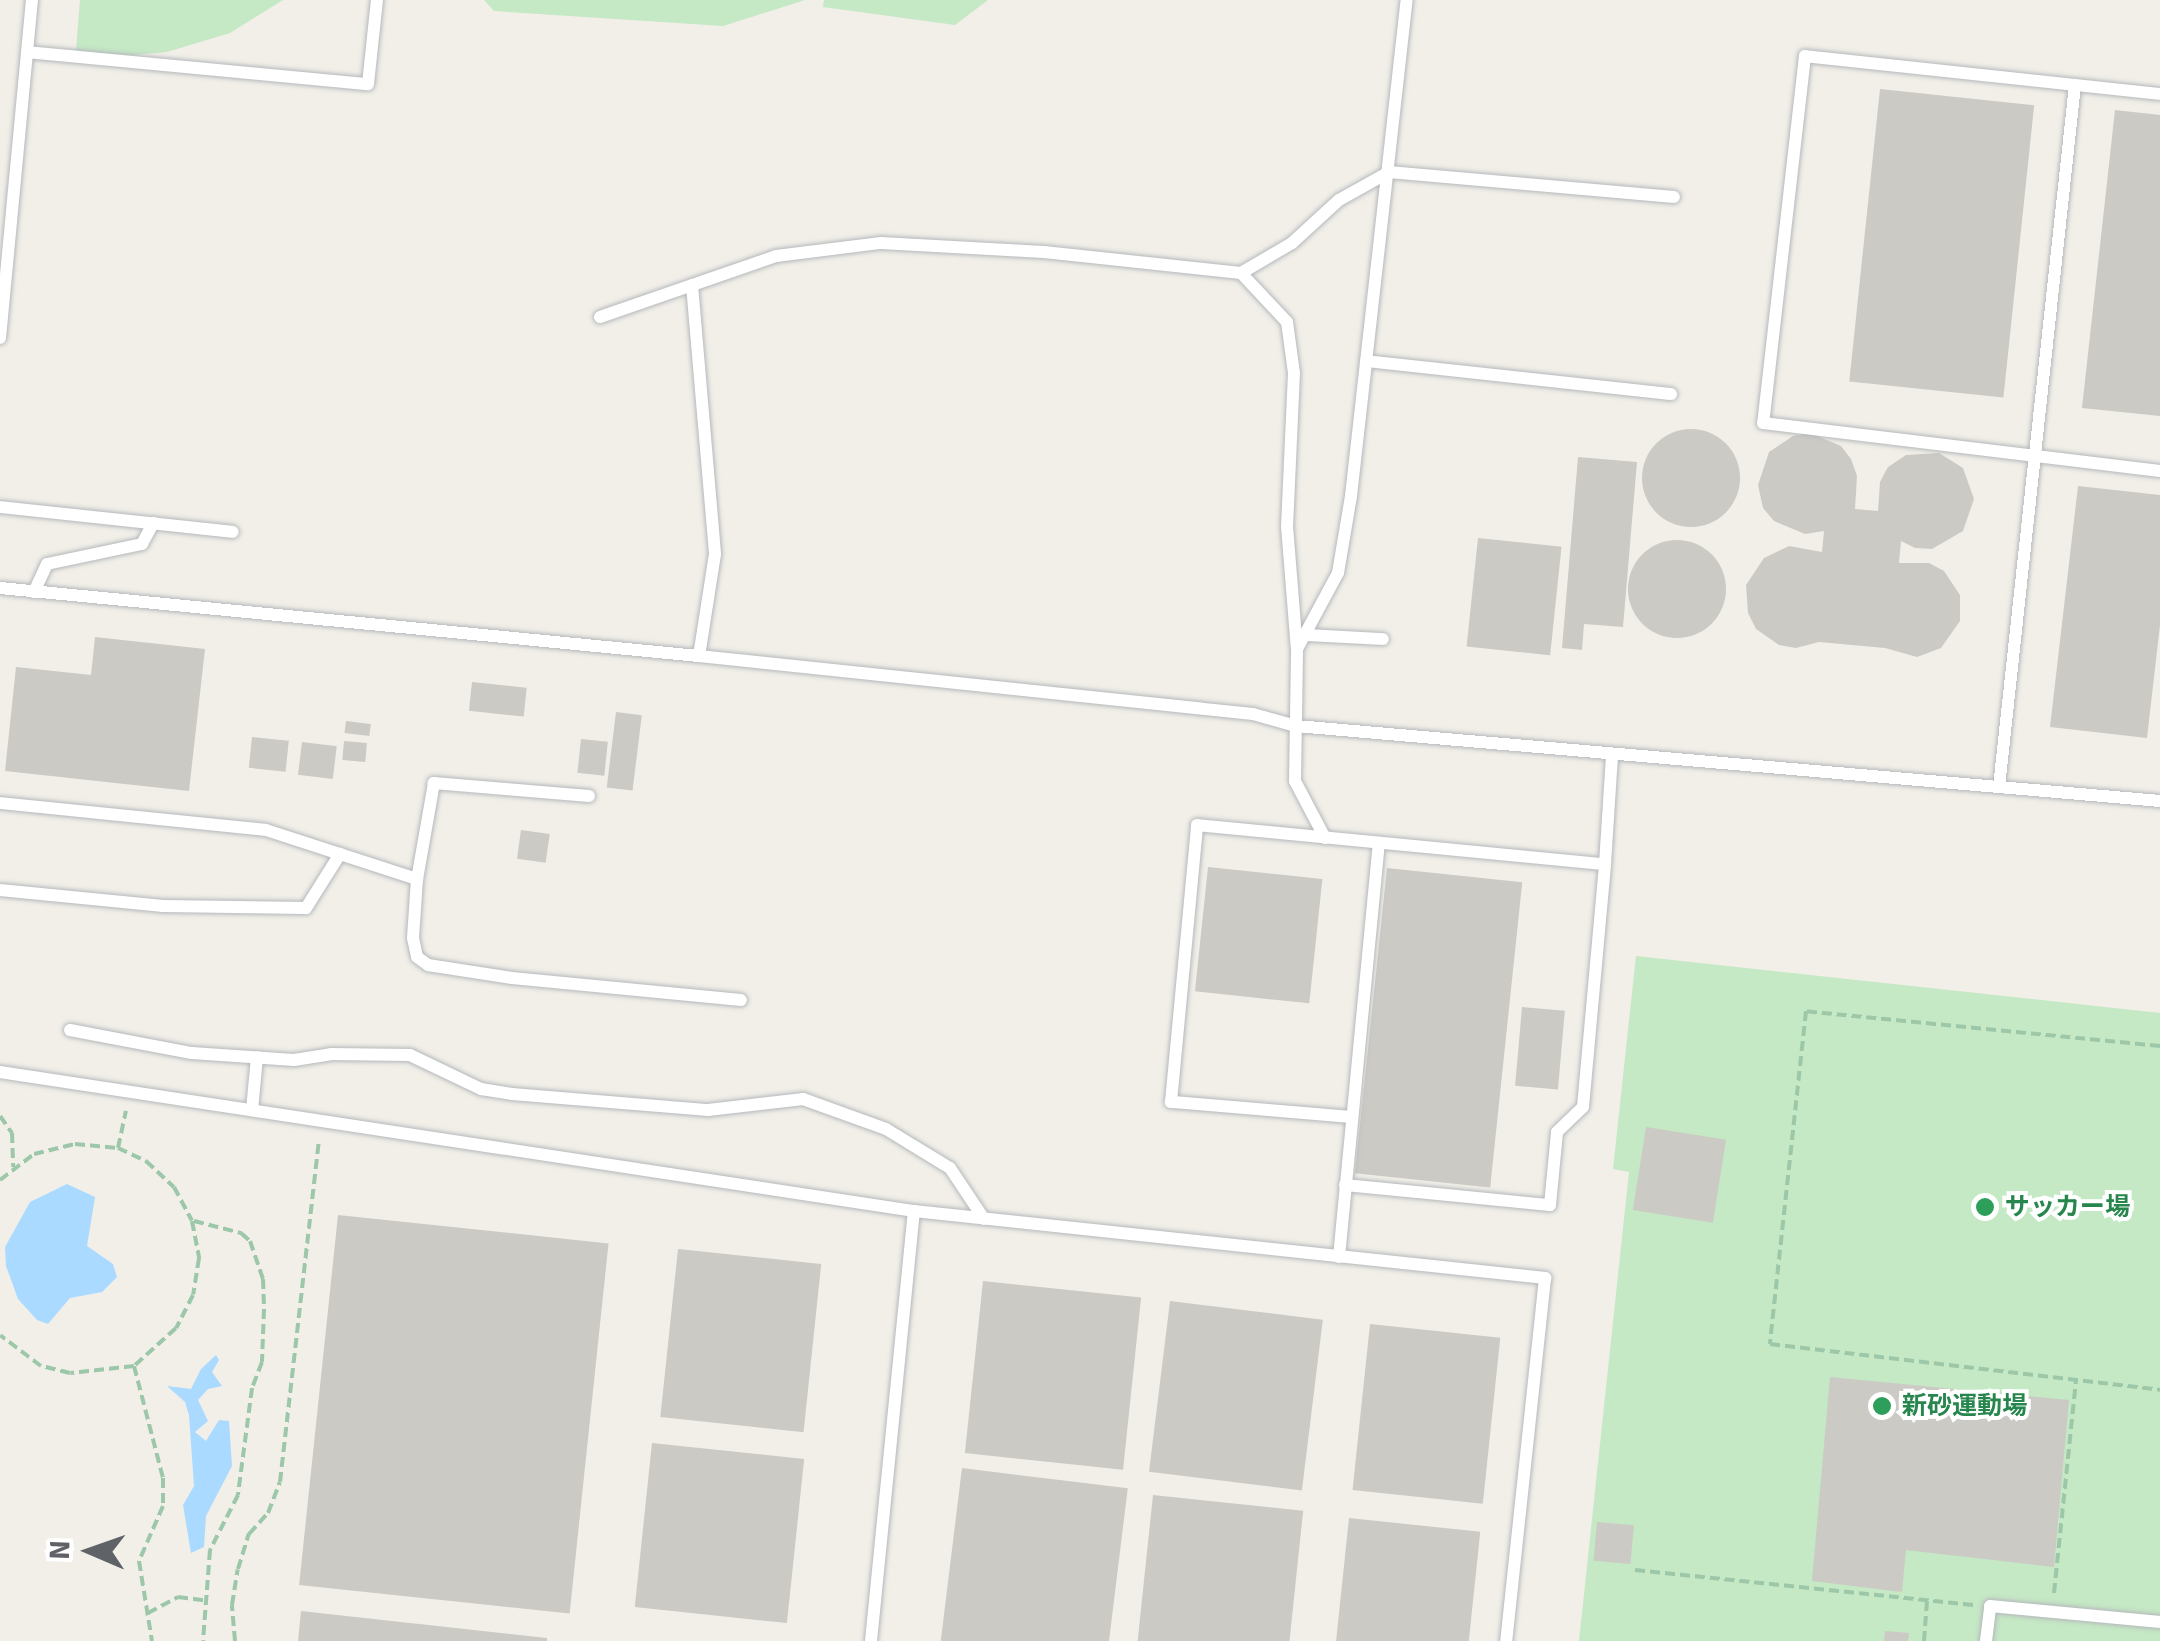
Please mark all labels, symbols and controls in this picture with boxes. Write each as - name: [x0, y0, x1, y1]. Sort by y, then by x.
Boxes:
- place label: サッカー場: [2005, 1192, 2130, 1222]
- marker: サッカー場: [1974, 1196, 1996, 1218]
- place label: 新砂運動場: [1902, 1391, 2027, 1421]
- marker: 新砂運動場: [1871, 1395, 1893, 1417]
- north arrow: [40, 1501, 140, 1601]
- text: N: [43, 1540, 77, 1560]

